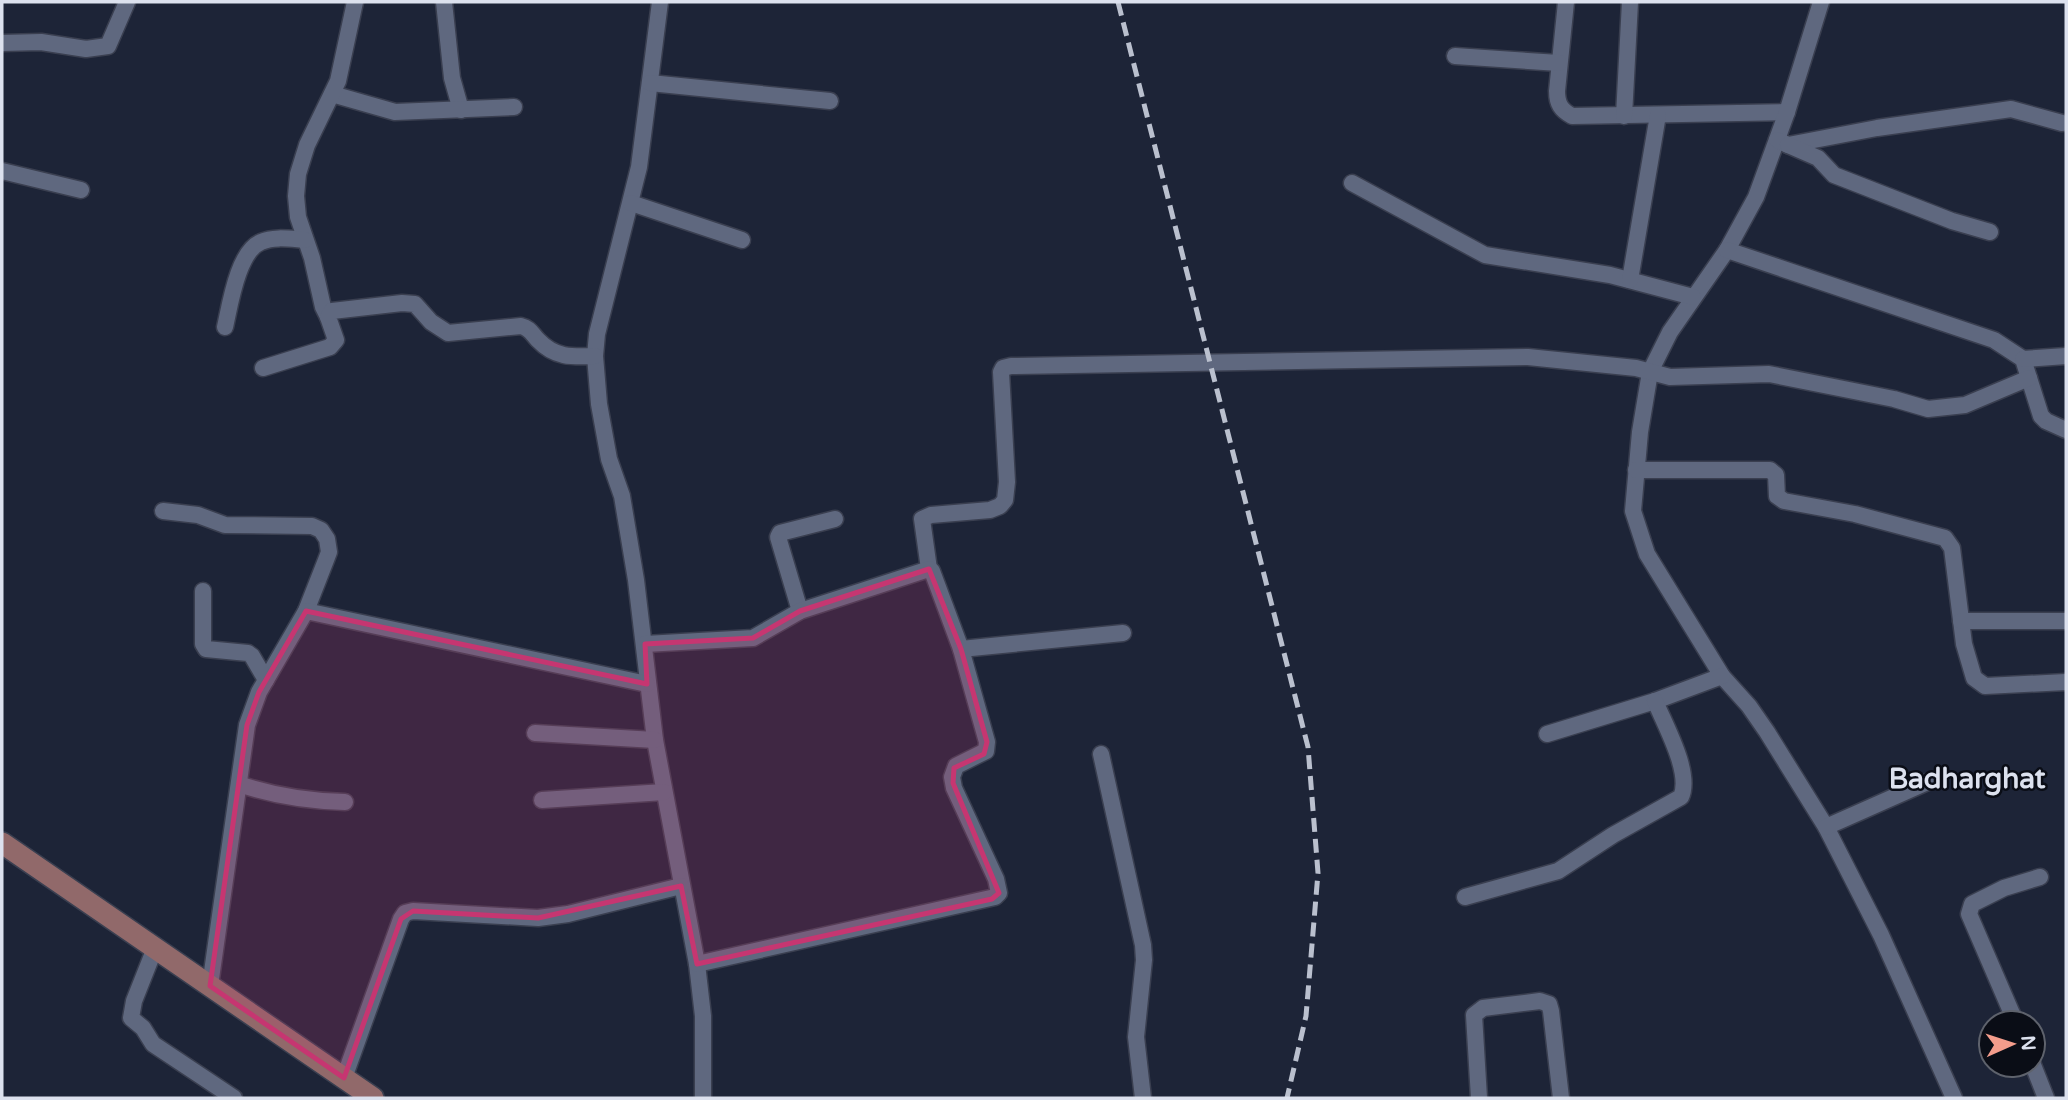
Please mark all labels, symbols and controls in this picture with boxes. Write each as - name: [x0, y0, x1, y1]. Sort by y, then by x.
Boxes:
- district label: Badharghat: [1889, 762, 2046, 796]
- north arrow: [1977, 1009, 2047, 1079]
- text: N: [2017, 1035, 2039, 1051]

